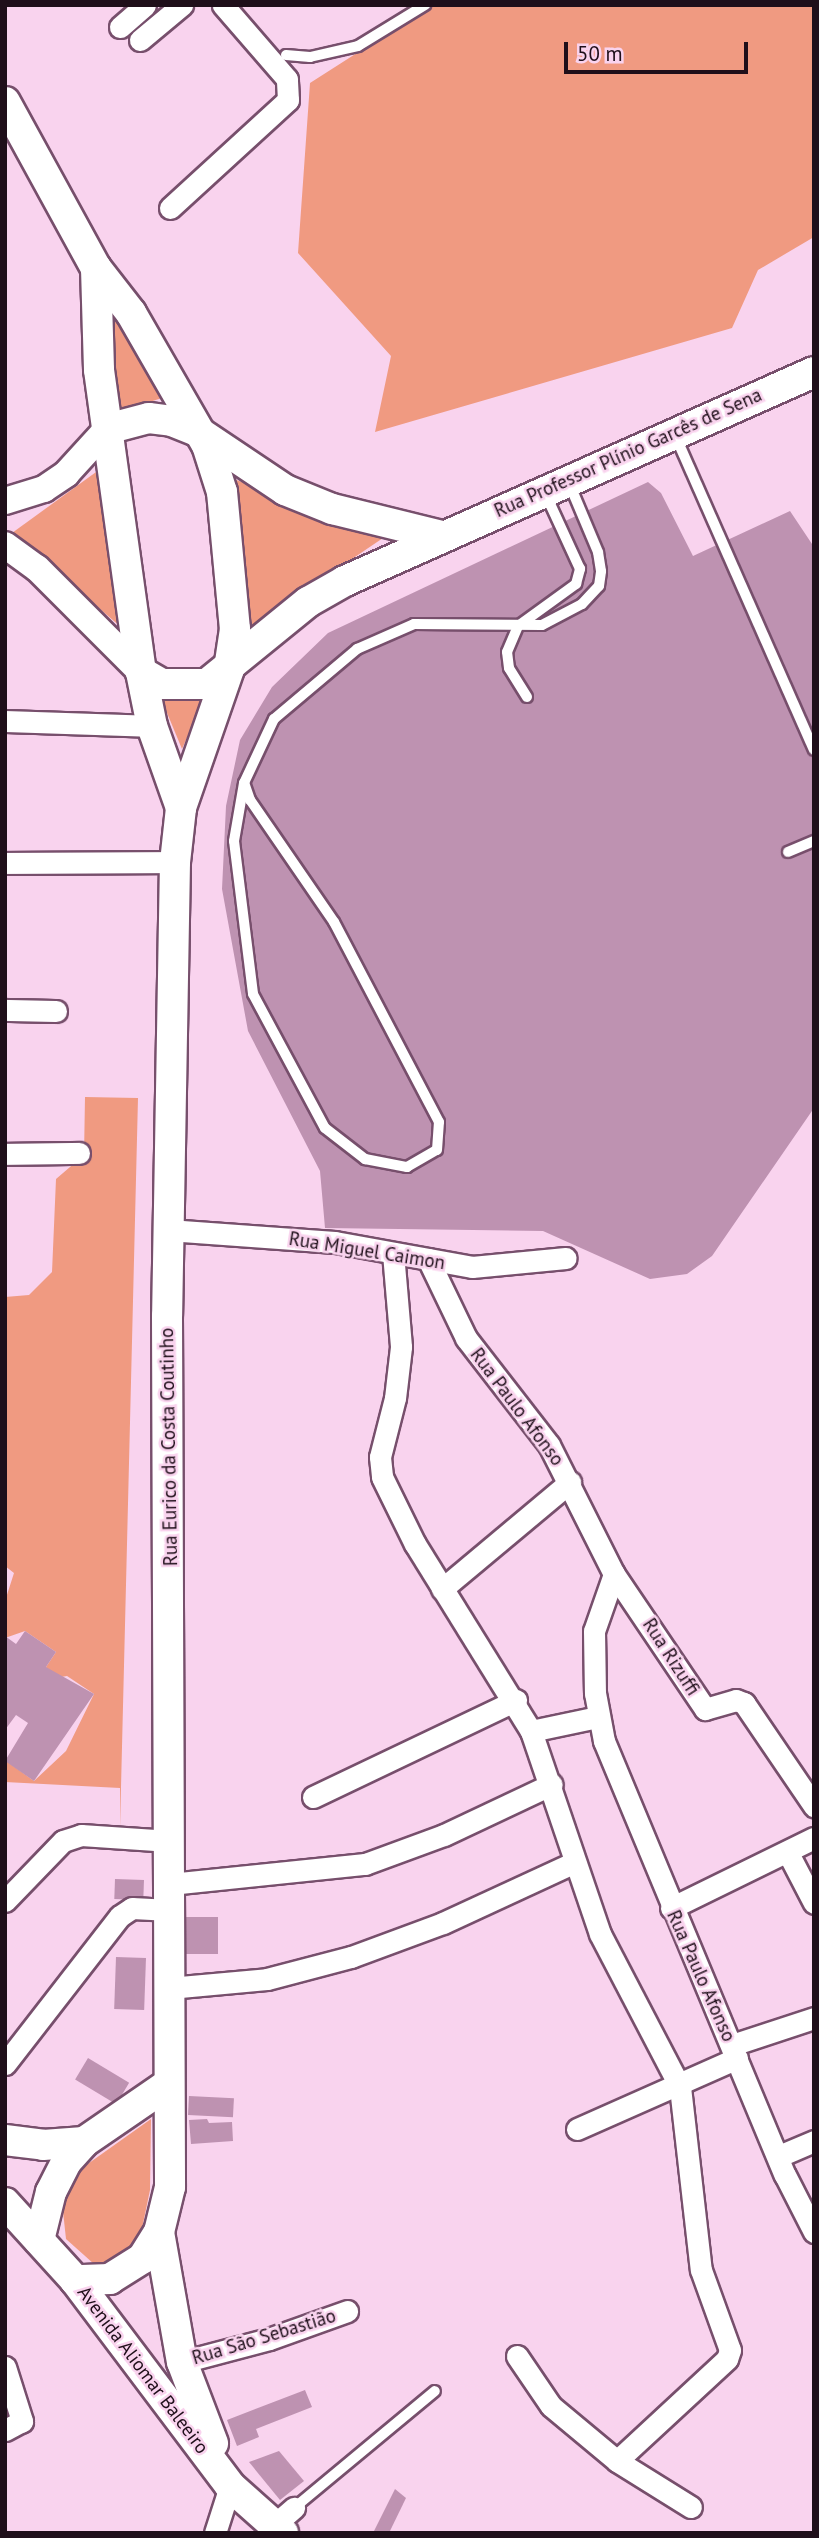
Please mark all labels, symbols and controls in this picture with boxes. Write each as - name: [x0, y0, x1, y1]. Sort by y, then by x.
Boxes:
- scale bar: [567, 28, 751, 72]
- text: 50 m: [577, 40, 623, 67]
- street label: Rua Professor Plínio Garcês de Sena: [491, 384, 765, 522]
- street label: Rua Miguel Caimon: [287, 1227, 447, 1275]
- street label: Rua Eurico da Costa Coutinho: [156, 1328, 182, 1566]
- street label: Rua Paulo Afonso: [465, 1343, 569, 1471]
- street label: Rua Rizuffi: [638, 1614, 704, 1700]
- street label: Rua Paulo Afonso: [662, 1906, 740, 2046]
- street label: Avenida Aliomar Baleeiro: [72, 2281, 214, 2459]
- street label: Rua São Sebastião: [189, 2304, 339, 2370]

